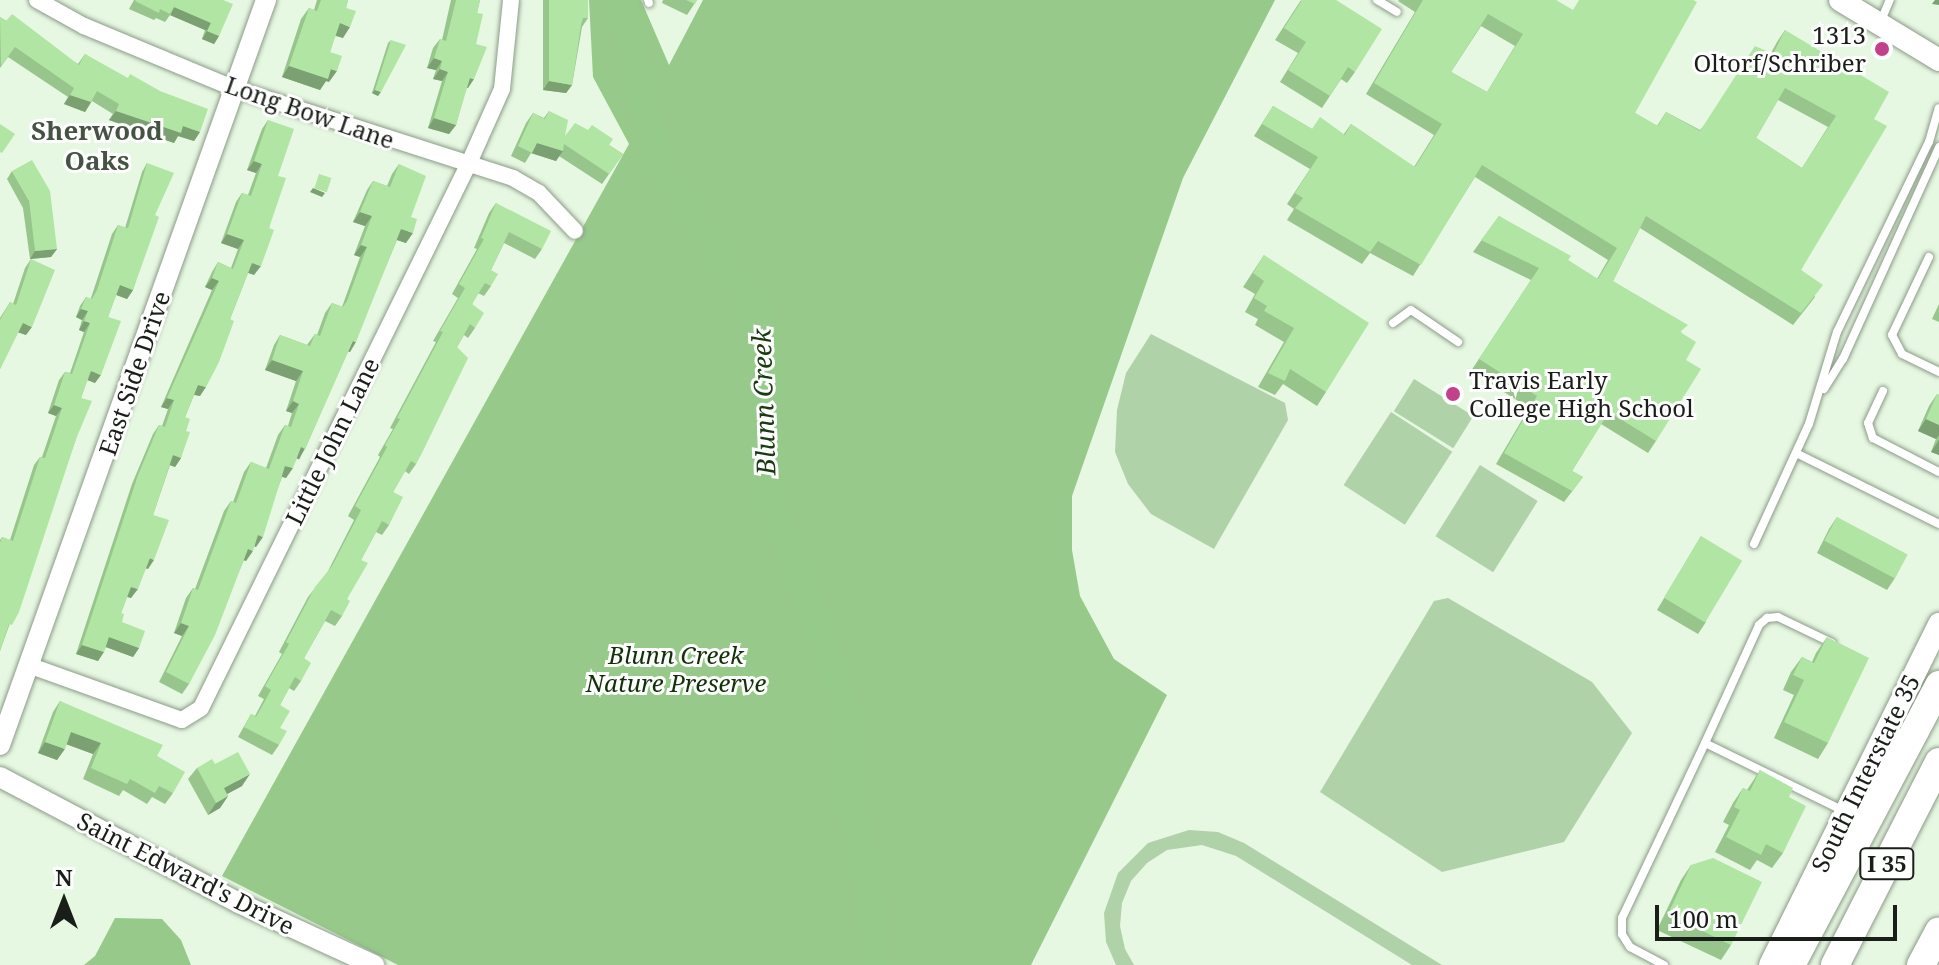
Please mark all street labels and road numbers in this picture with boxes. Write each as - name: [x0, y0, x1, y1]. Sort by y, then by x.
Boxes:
- street label: Long Bow Lane: [222, 70, 398, 154]
- street label: East Side Drive: [92, 287, 176, 459]
- street label: Little John Lane: [279, 353, 385, 529]
- street label: South Interstate 35: [1805, 670, 1925, 876]
- street label: Saint Edward's Drive: [73, 806, 299, 940]
- road number: I 35: [1859, 846, 1915, 882]

